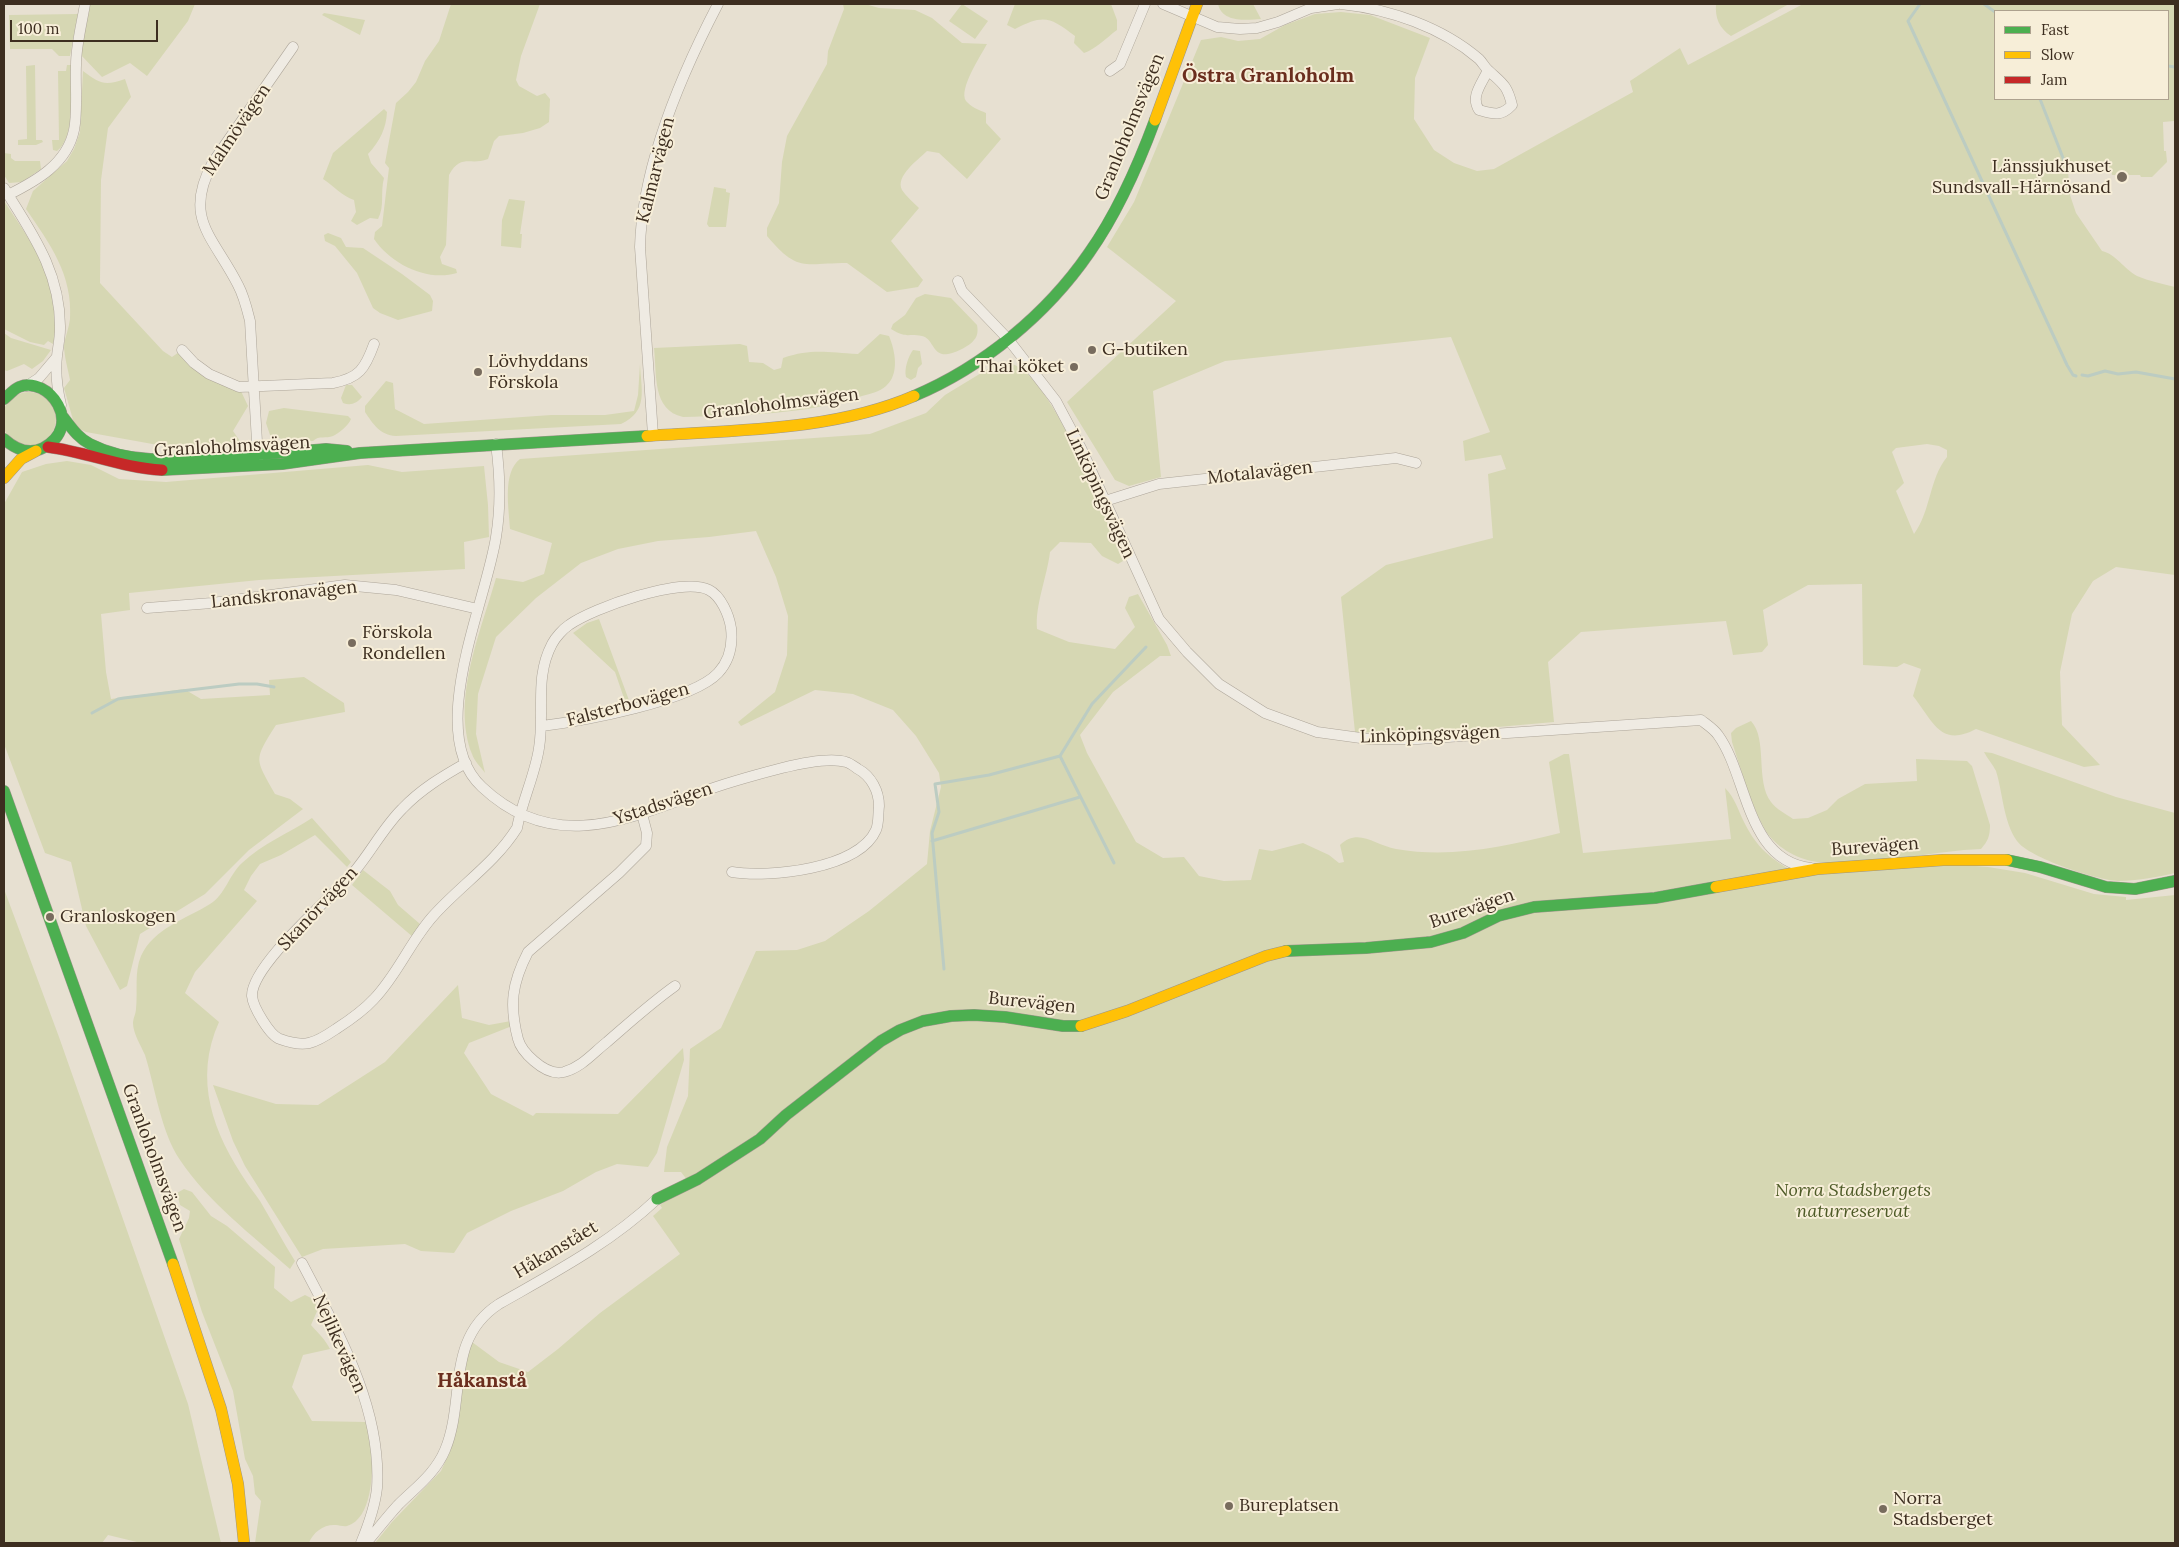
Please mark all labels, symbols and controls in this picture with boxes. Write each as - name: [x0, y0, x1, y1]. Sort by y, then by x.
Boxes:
- scale bar: [12, 10, 160, 42]
- legend: [1994, 10, 2169, 100]
- text: 100 m: [18, 19, 59, 38]
- text: Fast: [2041, 20, 2069, 39]
- text: Slow: [2041, 45, 2074, 64]
- street label: Granloholmsvägen: [1091, 50, 1169, 204]
- district label: Östra Granloholm: [1182, 64, 1354, 88]
- text: Jam: [2041, 70, 2068, 89]
- street label: Malmövägen: [198, 80, 276, 180]
- street label: Kalmarvägen: [632, 115, 680, 225]
- place label: Länssjukhuset Sundsvall-Härnösand: [1932, 156, 2111, 198]
- marker: Länssjukhuset Sundsvall-Härnösand: [2115, 170, 2129, 184]
- place label: G-butiken: [1102, 339, 1188, 361]
- marker: G-butiken: [1086, 344, 1098, 356]
- place label: Lövhyddans Förskola: [488, 351, 588, 394]
- place label: Thai köket: [976, 356, 1064, 378]
- marker: Thai köket: [1068, 361, 1080, 373]
- marker: Lövhyddans Förskola: [472, 366, 484, 378]
- street label: Granloholmsvägen: [702, 384, 860, 424]
- street label: Linköpingsvägen: [1061, 426, 1139, 562]
- street label: Granloholmsvägen: [153, 432, 311, 462]
- street label: Motalavägen: [1206, 457, 1314, 489]
- street label: Landskronavägen: [210, 577, 358, 613]
- place label: Förskola Rondellen: [362, 622, 446, 664]
- marker: Förskola Rondellen: [346, 637, 358, 649]
- street label: Falsterbovägen: [564, 678, 692, 732]
- street label: Linköpingsvägen: [1360, 722, 1500, 748]
- street label: Ystadsvägen: [611, 778, 715, 830]
- street label: Burevägen: [1830, 833, 1920, 861]
- street label: Skanörvägen: [274, 862, 362, 956]
- street label: Burevägen: [1427, 884, 1517, 934]
- place label: Granloskogen: [60, 906, 176, 928]
- marker: Granloskogen: [44, 911, 56, 923]
- street label: Burevägen: [987, 988, 1077, 1018]
- street label: Granloholmsvägen: [117, 1081, 191, 1235]
- park label: Norra Stadsbergets naturreservat: [1775, 1180, 1931, 1222]
- street label: Håkanstået: [510, 1216, 602, 1284]
- street label: Nejlikevägen: [308, 1291, 370, 1397]
- district label: Håkanstå: [437, 1369, 527, 1393]
- place label: Norra Stadsberget: [1893, 1488, 1993, 1530]
- place label: Bureplatsen: [1239, 1495, 1339, 1517]
- marker: Bureplatsen: [1223, 1500, 1235, 1512]
- marker: Norra Stadsberget: [1877, 1503, 1889, 1515]

